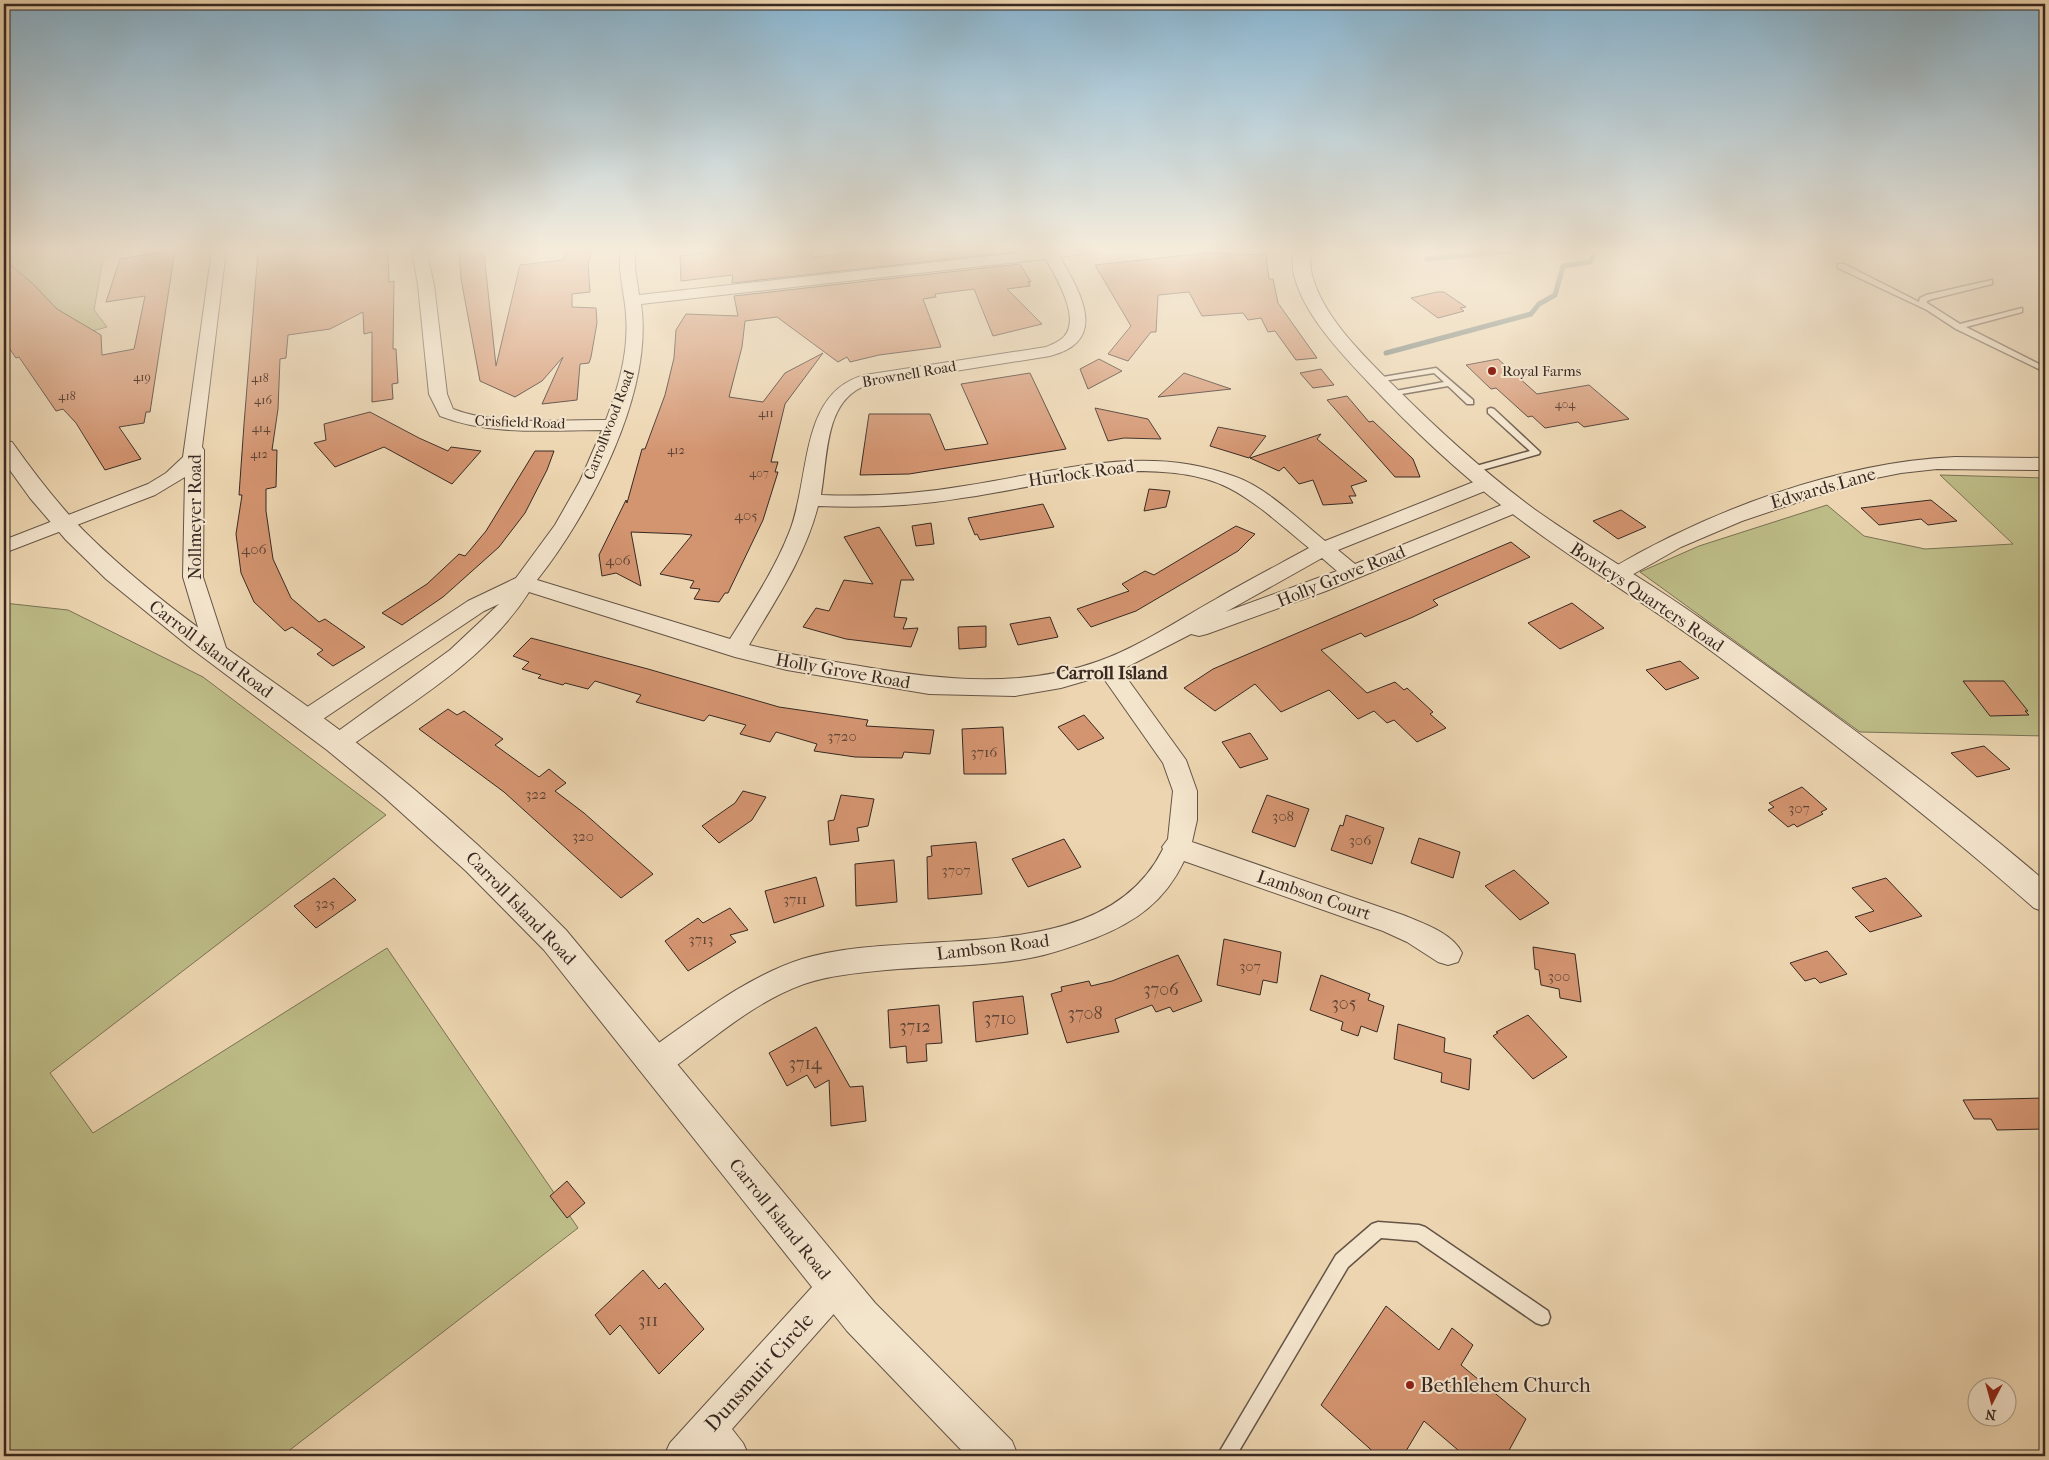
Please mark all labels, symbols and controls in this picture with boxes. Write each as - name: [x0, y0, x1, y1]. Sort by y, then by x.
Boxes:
- street label: Brownell Road: [860, 357, 958, 391]
- place label: Royal Farms: [1502, 362, 1582, 380]
- marker: Royal Farms: [1486, 365, 1498, 377]
- street label: Carrollwood Road: [580, 367, 639, 482]
- house number: 419: [133, 370, 151, 384]
- house number: 418: [251, 371, 269, 385]
- house number: 418: [58, 389, 76, 403]
- house number: 416: [254, 393, 272, 407]
- house number: 404: [1555, 397, 1576, 411]
- house number: 411: [758, 406, 774, 420]
- street label: Crisfield Road: [474, 411, 567, 433]
- house number: 414: [252, 421, 271, 435]
- house number: 412: [667, 443, 685, 457]
- house number: 412: [250, 447, 268, 461]
- street label: Nollmeyer Road: [185, 454, 206, 580]
- street label: Hurlock Road: [1027, 456, 1136, 491]
- street label: Edwards Lane: [1768, 463, 1878, 514]
- house number: 407: [749, 466, 769, 480]
- house number: 405: [734, 506, 758, 524]
- street label: Bowleys Quarters Road: [1566, 538, 1728, 657]
- house number: 406: [241, 540, 267, 558]
- street label: Holly Grove Road: [1274, 541, 1409, 612]
- house number: 406: [605, 551, 631, 569]
- street label: Carroll Island Road: [145, 596, 277, 703]
- street label: Holly Grove Road: [774, 649, 912, 694]
- district label: Carroll Island: [1056, 662, 1168, 684]
- house number: 3720: [827, 727, 857, 745]
- house number: 3716: [971, 743, 998, 761]
- house number: 322: [525, 785, 547, 803]
- house number: 307: [1788, 799, 1810, 817]
- house number: 308: [1272, 807, 1294, 825]
- house number: 320: [572, 827, 594, 845]
- house number: 306: [1349, 831, 1372, 849]
- street label: Carroll Island Road: [461, 847, 580, 970]
- house number: 3707: [942, 861, 970, 879]
- street label: Lambson Court: [1254, 866, 1374, 925]
- house number: 3711: [783, 890, 807, 908]
- house number: 325: [315, 894, 335, 912]
- house number: 3713: [689, 930, 713, 948]
- street label: Lambson Road: [935, 930, 1051, 965]
- house number: 307: [1239, 957, 1261, 975]
- house number: 300: [1548, 967, 1570, 985]
- house number: 3706: [1143, 979, 1179, 1000]
- house number: 305: [1331, 993, 1357, 1014]
- house number: 3708: [1068, 1003, 1102, 1024]
- house number: 3710: [984, 1008, 1016, 1029]
- house number: 3712: [899, 1016, 931, 1037]
- house number: 3714: [788, 1053, 822, 1074]
- street label: Carroll Island Road: [724, 1155, 835, 1284]
- street label: Dunsmuir Circle: [700, 1308, 818, 1436]
- house number: 311: [638, 1310, 658, 1331]
- place label: Bethlehem Church: [1420, 1373, 1591, 1397]
- north arrow: [1966, 1378, 2016, 1428]
- marker: Bethlehem Church: [1404, 1379, 1416, 1391]
- text: N: [1984, 1405, 1997, 1423]

